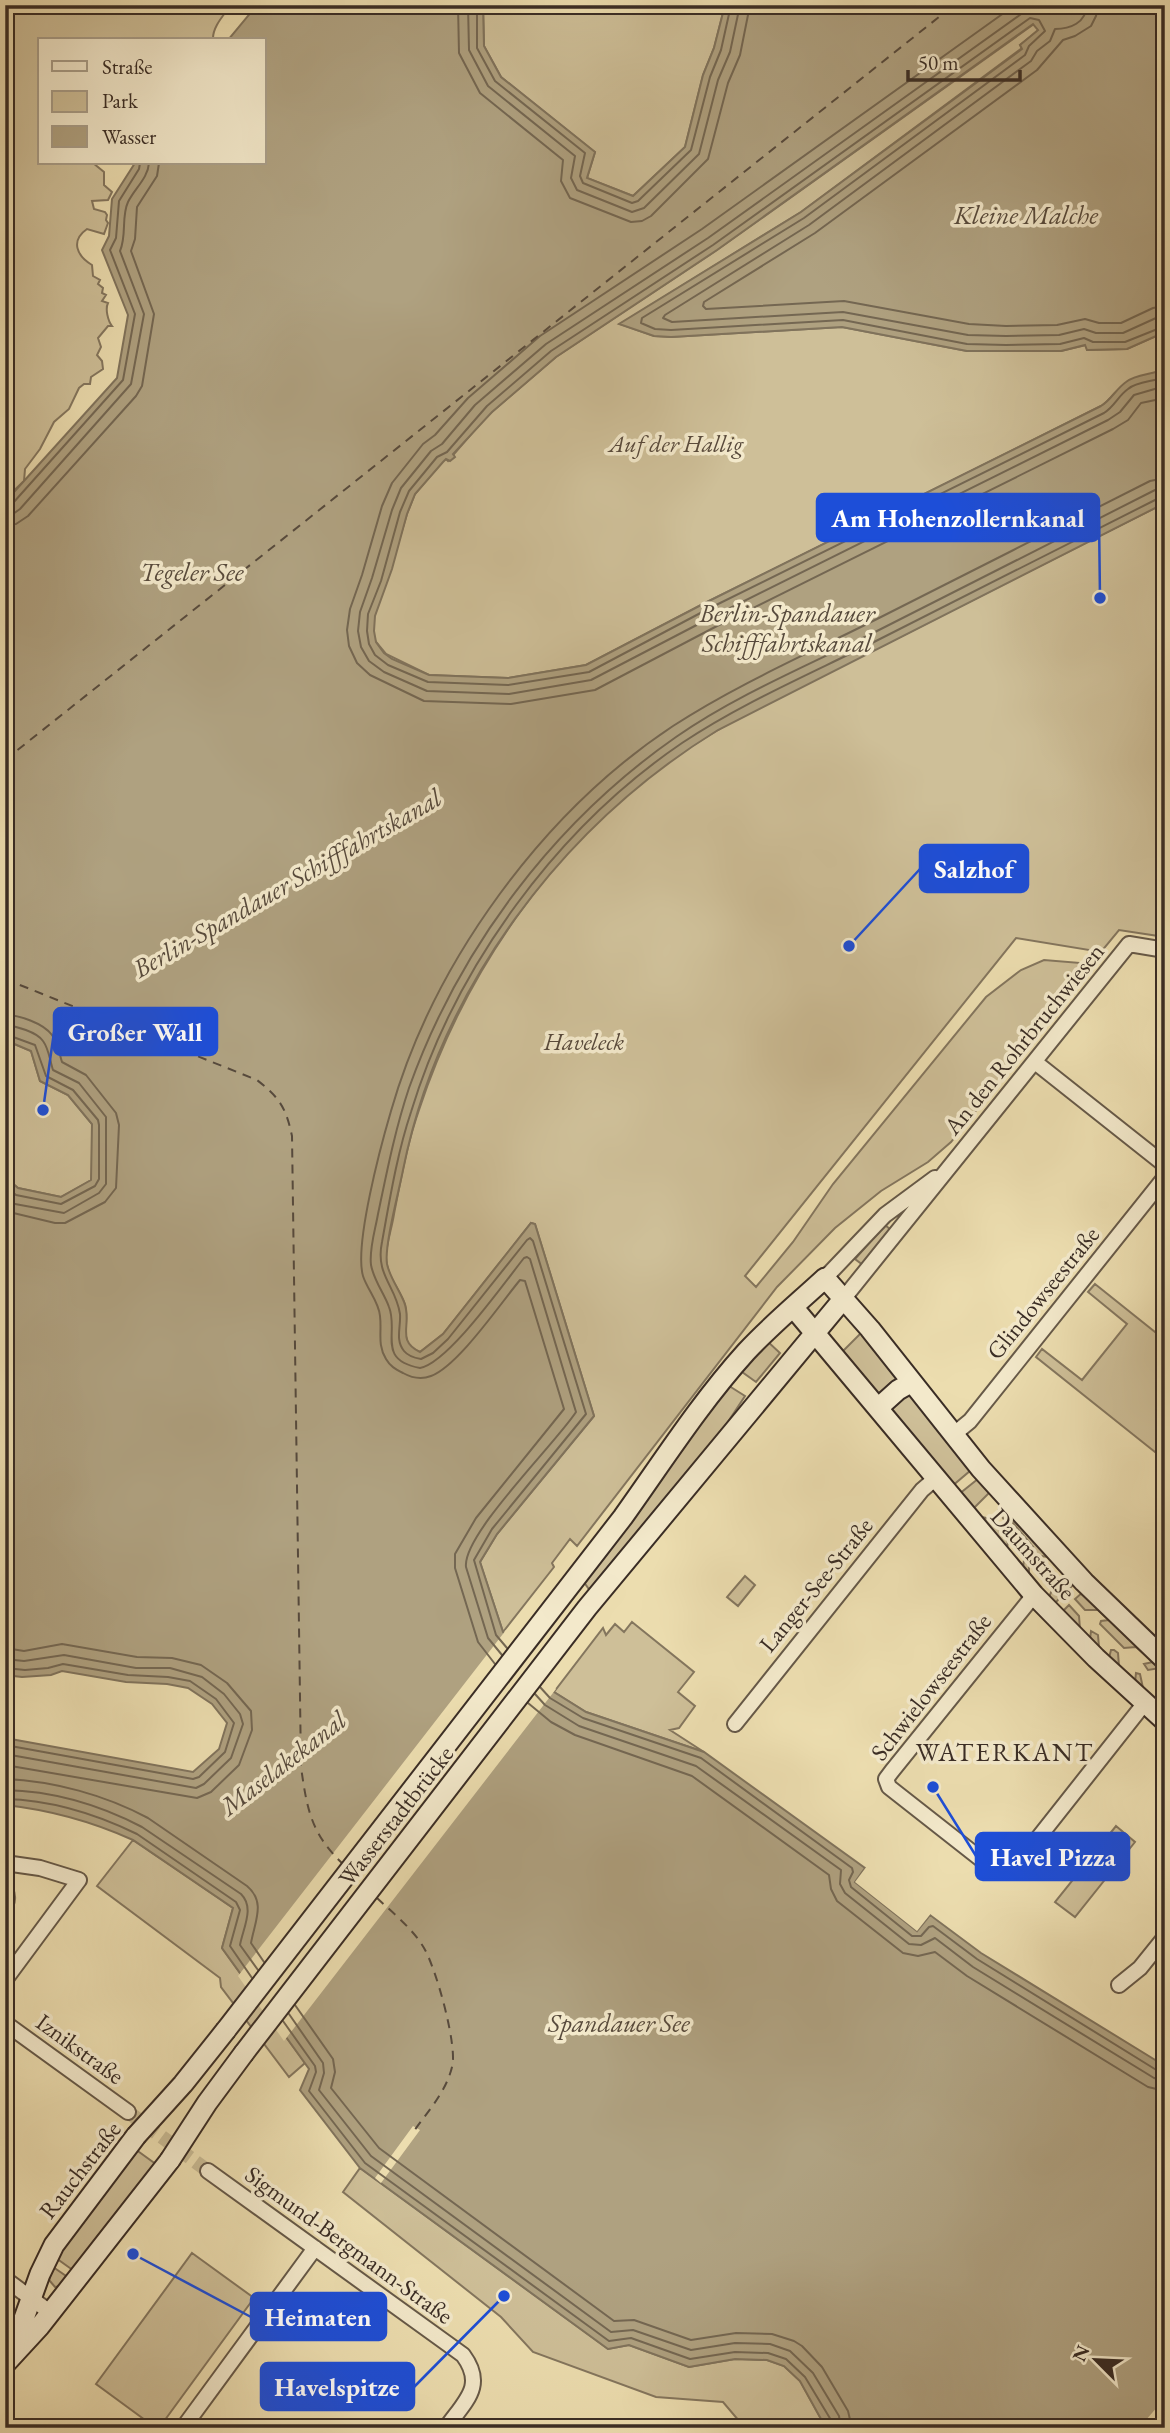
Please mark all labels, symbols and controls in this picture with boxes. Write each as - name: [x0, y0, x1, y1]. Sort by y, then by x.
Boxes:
- legend: [38, 38, 266, 164]
- scale bar: [908, 38, 1020, 82]
- text: 50 m: [918, 49, 959, 76]
- text: Straße: [102, 53, 153, 80]
- text: Park: [102, 87, 139, 114]
- text: Wasser: [102, 123, 156, 150]
- water label: Kleine Malche: [953, 198, 1099, 232]
- park label: Auf der Hallig: [607, 428, 744, 459]
- callout: Am Hohenzollernkanal: [817, 494, 1099, 541]
- text: Am Hohenzollernkanal: [830, 501, 1085, 535]
- water label: Tegeler See: [140, 555, 245, 589]
- water label: Berlin-Spandauer Schifffahrtskanal: [698, 596, 876, 660]
- water label: Berlin-Spandauer Schifffahrtskanal: [126, 780, 448, 986]
- callout: Salzhof: [920, 845, 1028, 892]
- text: Salzhof: [934, 852, 1018, 886]
- street label: An den Rohrbruchwiesen: [936, 936, 1111, 1142]
- callout: Großer Wall: [54, 1008, 217, 1055]
- text: Großer Wall: [68, 1015, 202, 1049]
- park label: Haveleck: [543, 1026, 624, 1057]
- street label: Glindowseestraße: [979, 1220, 1106, 1366]
- street label: Daumstraße: [984, 1501, 1083, 1606]
- street label: Langer-See-Straße: [752, 1511, 879, 1658]
- street label: Schwielowseestraße: [863, 1607, 998, 1767]
- water label: Maselakekanal: [211, 1703, 353, 1824]
- district label: WATERKANT: [916, 1735, 1094, 1769]
- street label: Wasserstadtbrücke: [331, 1739, 460, 1892]
- callout: Havel Pizza: [976, 1833, 1129, 1880]
- text: Havel Pizza: [990, 1840, 1116, 1874]
- street label: Iznikstraße: [30, 2006, 130, 2091]
- water label: Spandauer See: [547, 2006, 691, 2040]
- street label: Rauchstraße: [32, 2115, 127, 2225]
- street label: Sigmund-Bergmann-Straße: [239, 2159, 460, 2331]
- callout: Heimaten: [251, 2293, 386, 2340]
- text: Heimaten: [264, 2300, 372, 2334]
- north arrow: [1062, 2324, 1132, 2394]
- text: N: [1066, 2341, 1096, 2365]
- callout: Havelspitze: [261, 2363, 414, 2410]
- text: Havelspitze: [274, 2370, 400, 2404]

